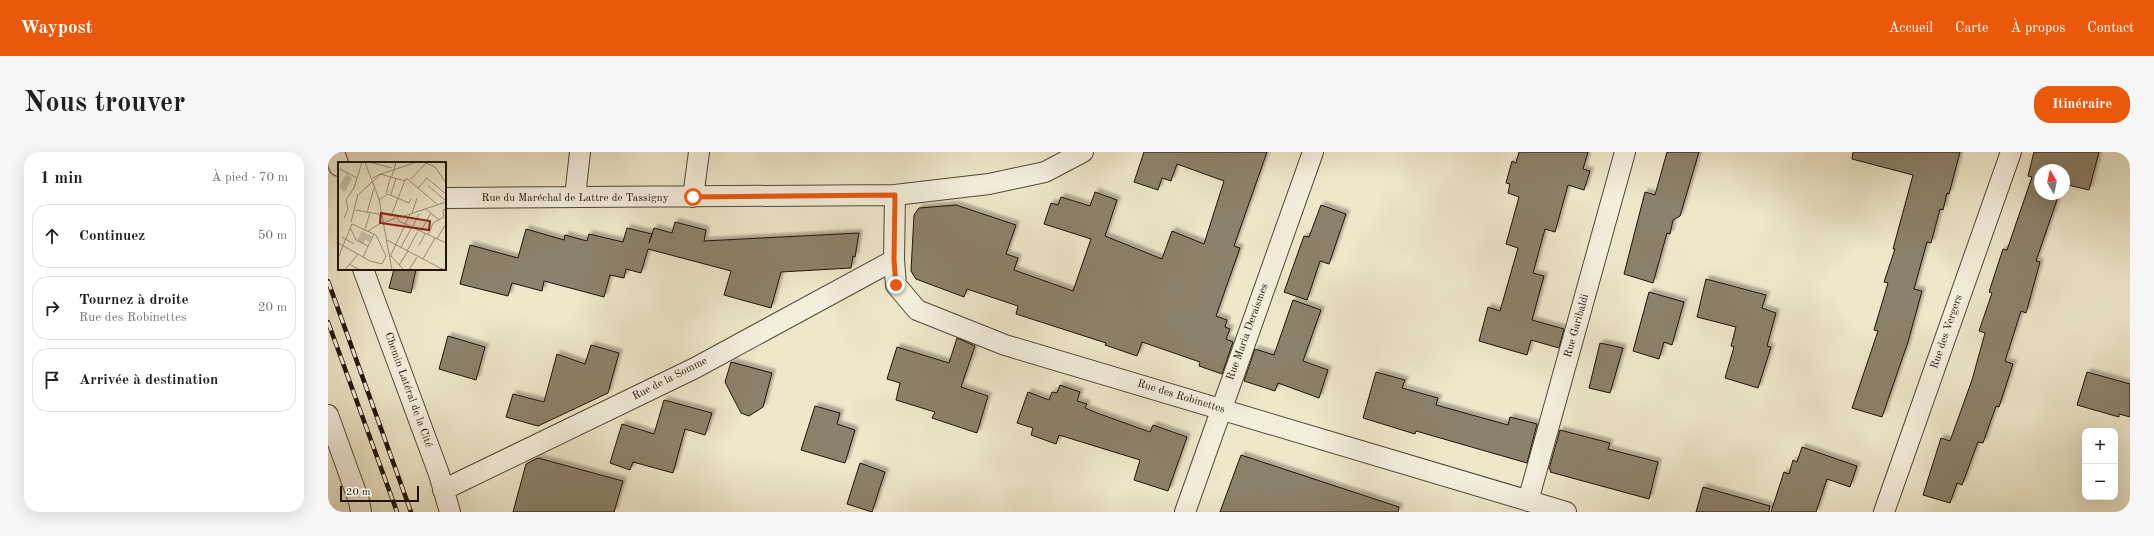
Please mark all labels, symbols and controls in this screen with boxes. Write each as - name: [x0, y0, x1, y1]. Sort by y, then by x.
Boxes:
- text: Waypost: [20, 19, 93, 38]
- text: Accueil: [1889, 21, 1933, 35]
- text: Carte: [1955, 21, 1988, 35]
- text: À propos: [2010, 21, 2065, 35]
- text: Contact: [2087, 21, 2134, 35]
- button: Itinéraire: [2034, 86, 2130, 123]
- text: Nous trouver: [24, 90, 185, 118]
- inset map: [338, 162, 446, 270]
- north arrow: [2034, 164, 2070, 200]
- text: 1 min: [40, 170, 83, 187]
- text: À pied · 70 m: [211, 171, 288, 184]
- route start: [684, 188, 702, 206]
- street label: Rue du Maréchal de Lattre de Tassigny: [482, 193, 669, 204]
- icon: ahead: [41, 225, 63, 247]
- text: Continuez: [79, 229, 145, 244]
- text: 50 m: [258, 229, 287, 242]
- route end: [887, 276, 905, 294]
- street label: Rue Maria Deraismes: [1225, 282, 1271, 382]
- text: Tournez à droite: [79, 293, 189, 308]
- street label: Rue Garibaldi: [1563, 293, 1591, 359]
- street label: Rue des Vergers: [1929, 293, 1965, 371]
- icon: right: [41, 297, 63, 319]
- text: 20 m: [258, 301, 287, 314]
- text: Rue des Robinettes: [79, 311, 187, 324]
- street label: Chemin Latéral de la Cité: [382, 331, 434, 449]
- street label: Rue de la Somme: [631, 355, 709, 403]
- icon: arrive: [41, 369, 63, 391]
- text: Arrivée à destination: [79, 373, 218, 388]
- street label: Rue des Robinettes: [1136, 378, 1226, 416]
- map controls: [2082, 428, 2118, 500]
- button: +: [2082, 428, 2118, 464]
- button: −: [2082, 464, 2118, 500]
- scale bar: [340, 484, 419, 503]
- text: 20 m: [346, 487, 371, 498]

